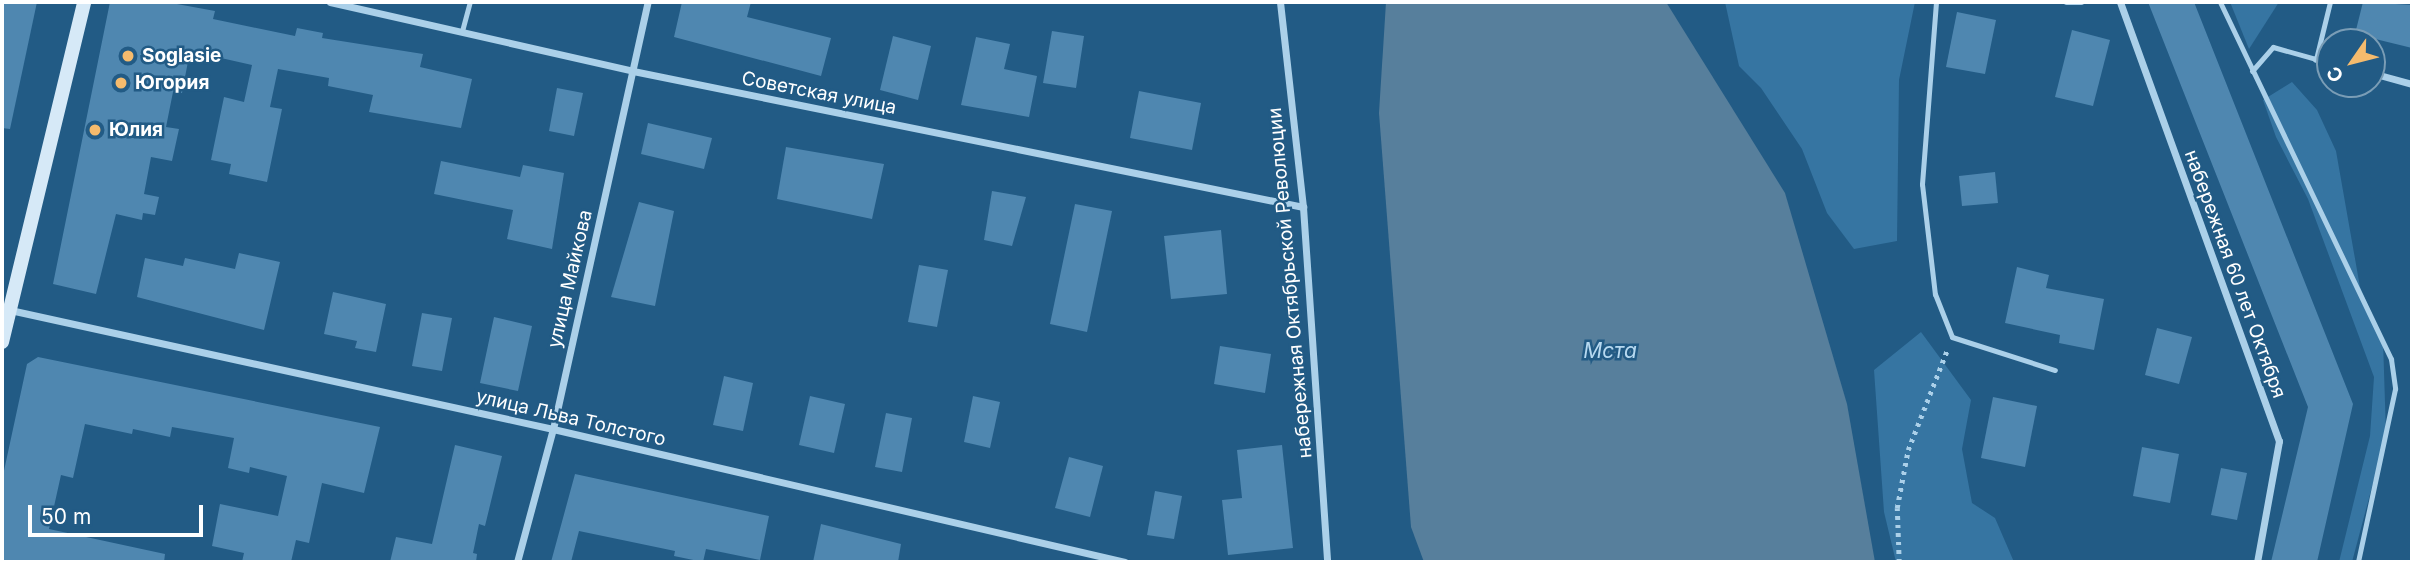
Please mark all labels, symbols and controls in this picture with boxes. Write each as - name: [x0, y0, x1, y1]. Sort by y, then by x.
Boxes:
- north arrow: [2316, 28, 2386, 98]
- place label: Soglasie: [142, 45, 221, 67]
- marker: Soglasie: [120, 48, 136, 64]
- text: С: [2322, 62, 2348, 87]
- street label: Советская улица: [740, 67, 898, 119]
- place label: Югория: [135, 72, 209, 94]
- marker: Югория: [113, 75, 129, 91]
- street label: набережная Октябрьской Революции: [1263, 107, 1317, 459]
- place label: Юлия: [109, 119, 163, 141]
- marker: Юлия: [87, 122, 103, 138]
- street label: набережная 60 лет Октября: [2179, 147, 2291, 401]
- street label: улица Майкова: [543, 208, 597, 350]
- water label: Мста: [1583, 338, 1637, 364]
- street label: улица Льва Толстого: [474, 385, 668, 451]
- scale bar: [32, 490, 206, 534]
- text: 50 m: [41, 504, 91, 529]

